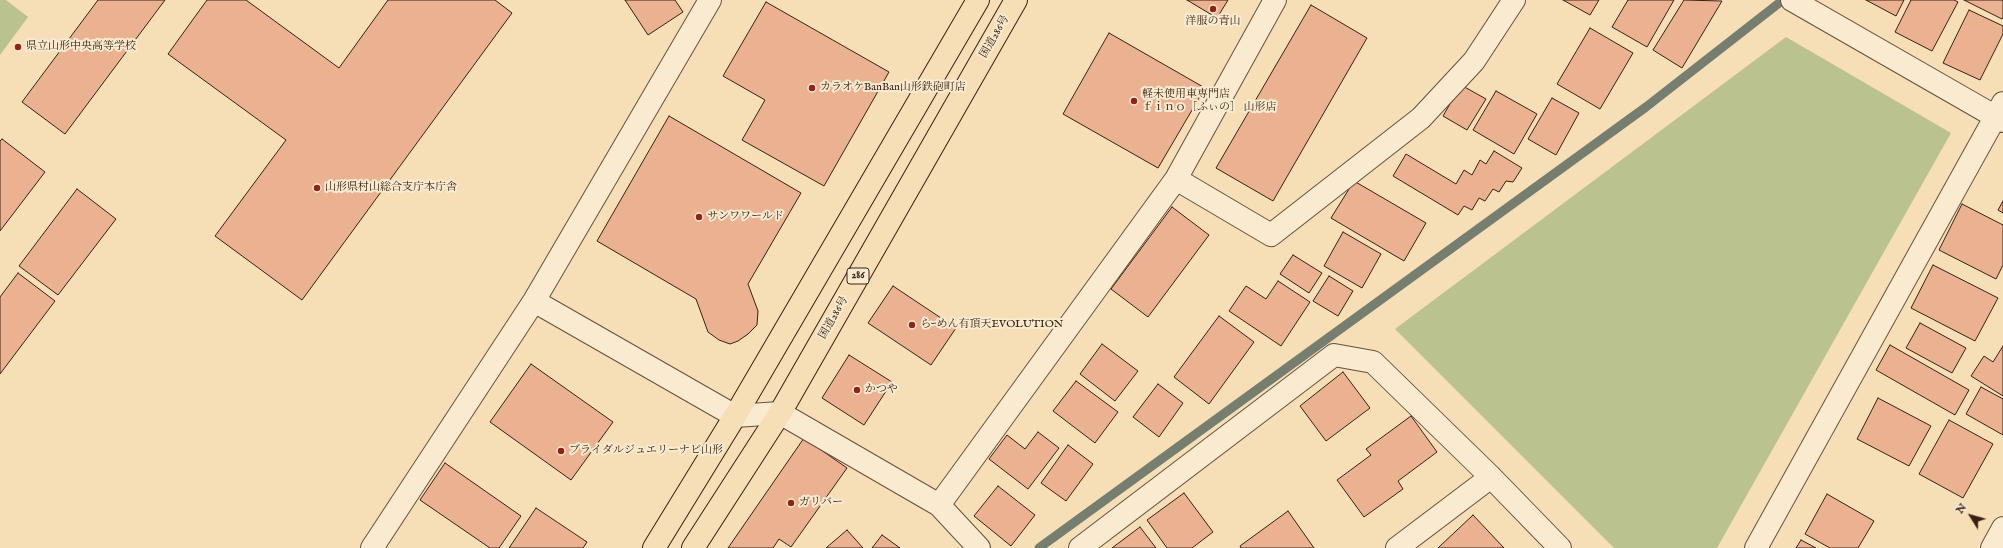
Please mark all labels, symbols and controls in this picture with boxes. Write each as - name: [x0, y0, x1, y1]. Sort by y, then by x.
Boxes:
- marker: 洋服の青山: [1208, 4, 1218, 14]
- street label: 国道286号: [978, 13, 1012, 61]
- place label: 洋服の青山: [1186, 15, 1240, 29]
- place label: 県立山形中央高等学校: [26, 40, 136, 54]
- marker: 県立山形中央高等学校: [13, 42, 23, 52]
- place label: カラオケBanBan山形鉄砲町店: [820, 81, 966, 95]
- marker: カラオケBanBan山形鉄砲町店: [807, 83, 817, 93]
- place label: 軽未使用車専門店 ｆｉｎｏ［ふぃの］ 山形店: [1142, 88, 1276, 114]
- marker: 軽未使用車専門店 ｆｉｎｏ［ふぃの］ 山形店: [1129, 96, 1139, 106]
- place label: 山形県村山総合支庁本庁舎: [325, 181, 457, 195]
- marker: 山形県村山総合支庁本庁舎: [312, 183, 322, 193]
- place label: サンワワールド: [707, 210, 784, 224]
- marker: サンワワールド: [694, 212, 704, 222]
- road number: 286: [847, 268, 869, 284]
- street label: 国道286号: [817, 294, 851, 342]
- place label: らｰめん有頂天EVOLUTION: [920, 318, 1063, 332]
- marker: らｰめん有頂天EVOLUTION: [907, 320, 917, 330]
- place label: かつや: [865, 383, 898, 397]
- marker: かつや: [852, 385, 862, 395]
- place label: ブライダルジュエリーナビ山形: [569, 444, 723, 458]
- marker: ブライダルジュエリーナビ山形: [556, 446, 566, 456]
- place label: ガリバー: [799, 496, 843, 510]
- north arrow: [1951, 496, 1991, 536]
- marker: ガリバー: [786, 498, 796, 508]
- text: N: [1953, 501, 1970, 517]

